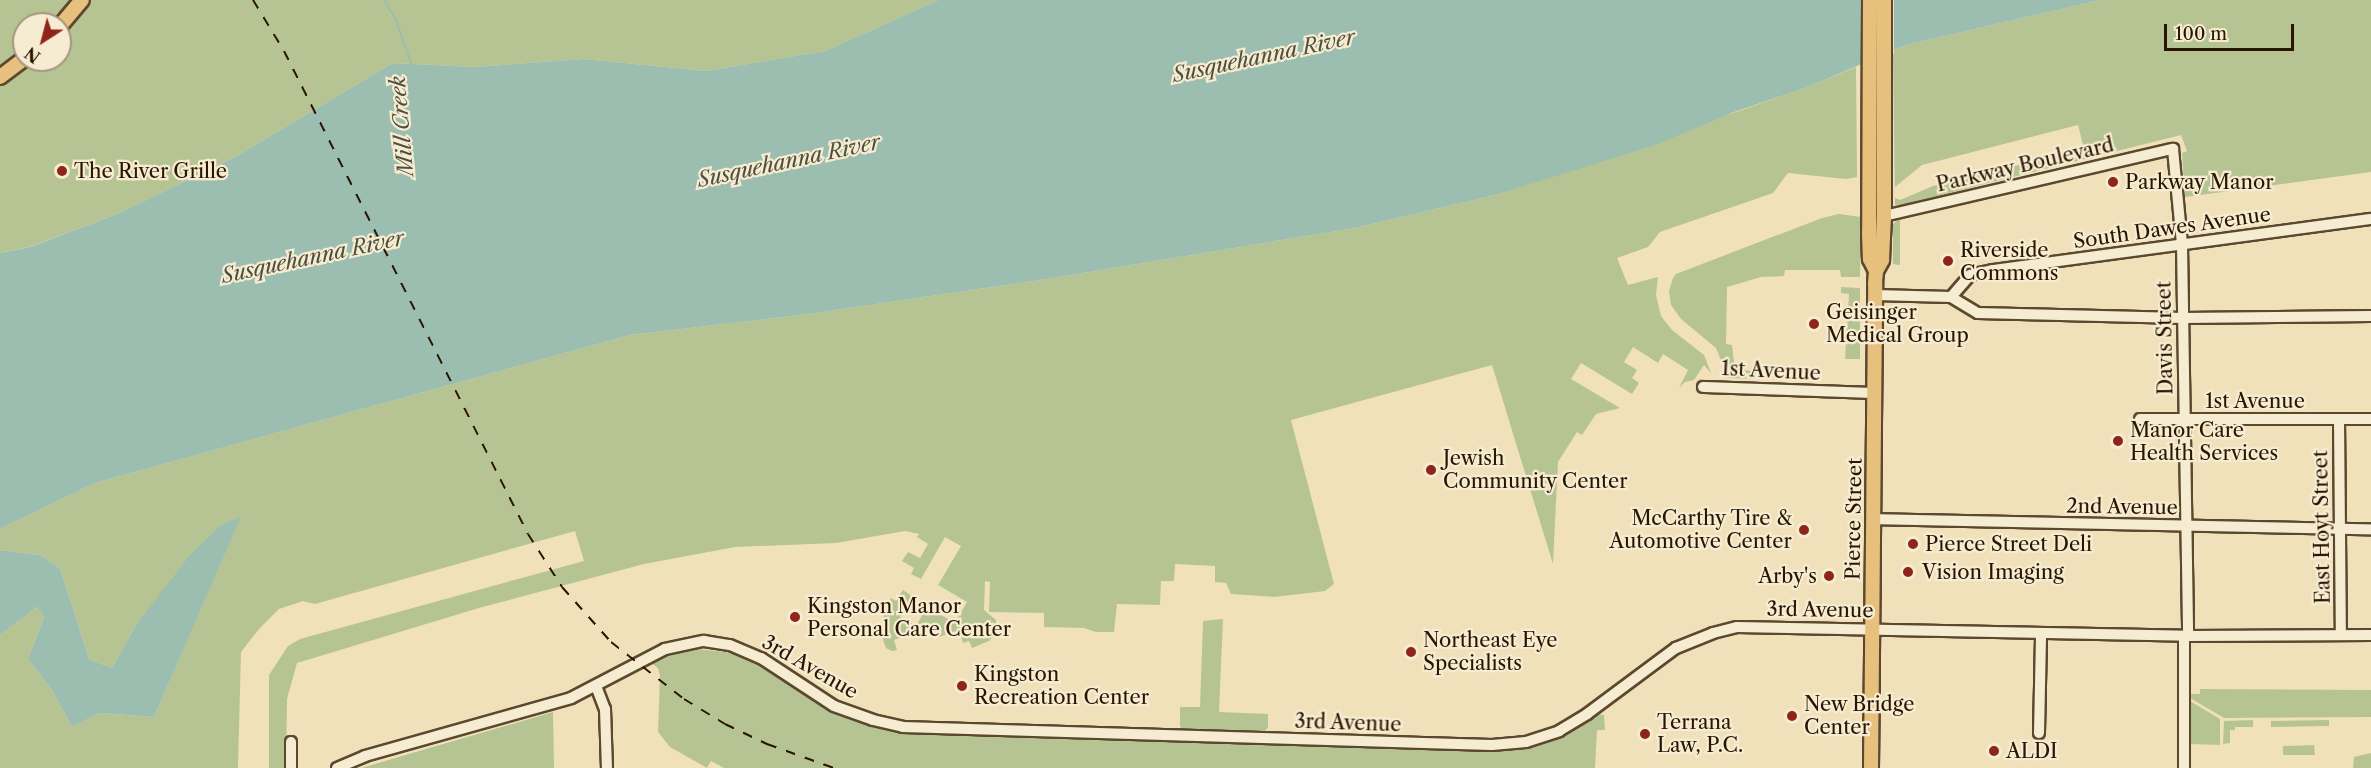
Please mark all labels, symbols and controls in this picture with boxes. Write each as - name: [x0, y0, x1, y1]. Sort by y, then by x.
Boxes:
- north arrow: [12, 12, 72, 72]
- scale bar: [2167, 12, 2298, 50]
- text: 100 m: [2175, 23, 2227, 45]
- water label: Susquehanna River: [1170, 24, 1358, 88]
- text: N: [21, 43, 44, 67]
- water label: Mill Creek: [385, 75, 419, 177]
- water label: Susquehanna River: [695, 129, 883, 193]
- street label: Parkway Boulevard: [1934, 133, 2116, 197]
- place label: The River Grille: [74, 159, 227, 183]
- marker: The River Grille: [55, 164, 69, 178]
- place label: Parkway Manor: [2125, 170, 2274, 194]
- marker: Parkway Manor: [2106, 175, 2120, 189]
- street label: South Dawes Avenue: [2071, 202, 2273, 254]
- water label: Susquehanna River: [219, 225, 407, 289]
- place label: Riverside Commons: [1960, 238, 2058, 285]
- marker: Riverside Commons: [1941, 254, 1955, 268]
- street label: Davis Street: [2152, 281, 2178, 395]
- place label: Geisinger Medical Group: [1826, 300, 1969, 347]
- marker: Geisinger Medical Group: [1807, 317, 1821, 331]
- street label: 1st Avenue: [1720, 356, 1822, 386]
- street label: 1st Avenue: [2205, 389, 2305, 413]
- place label: Manor Care Health Services: [2130, 418, 2278, 465]
- marker: Manor Care Health Services: [2111, 434, 2125, 448]
- place label: Jewish Community Center: [1443, 446, 1628, 493]
- street label: East Hoyt Street: [2309, 450, 2335, 604]
- street label: Pierce Street: [1841, 458, 1867, 580]
- marker: Jewish Community Center: [1424, 463, 1438, 477]
- street label: 2nd Avenue: [2065, 494, 2179, 520]
- place label: McCarthy Tire & Automotive Center: [1609, 506, 1792, 553]
- marker: McCarthy Tire & Automotive Center: [1797, 523, 1811, 537]
- place label: Pierce Street Deli: [1925, 532, 2092, 556]
- marker: Pierce Street Deli: [1906, 537, 1920, 551]
- place label: Vision Imaging: [1922, 560, 2064, 584]
- marker: Vision Imaging: [1899, 563, 1917, 581]
- place label: Arby's: [1758, 564, 1817, 588]
- marker: Arby's: [1822, 569, 1836, 583]
- place label: Kingston Manor Personal Care Center: [807, 594, 1011, 641]
- street label: 3rd Avenue: [1766, 597, 1874, 623]
- marker: Kingston Manor Personal Care Center: [788, 610, 802, 624]
- place label: Northeast Eye Specialists: [1423, 628, 1558, 675]
- street label: 3rd Avenue: [757, 630, 863, 704]
- marker: Northeast Eye Specialists: [1404, 645, 1418, 659]
- place label: Kingston Recreation Center: [974, 662, 1149, 709]
- marker: Kingston Recreation Center: [955, 679, 969, 693]
- place label: New Bridge Center: [1804, 692, 1915, 739]
- street label: 3rd Avenue: [1294, 709, 1402, 737]
- marker: New Bridge Center: [1785, 709, 1799, 723]
- place label: Terrana Law, P.C.: [1657, 710, 1743, 757]
- marker: Terrana Law, P.C.: [1638, 727, 1652, 741]
- place label: ALDI: [2006, 739, 2057, 763]
- marker: ALDI: [1987, 744, 2001, 758]

